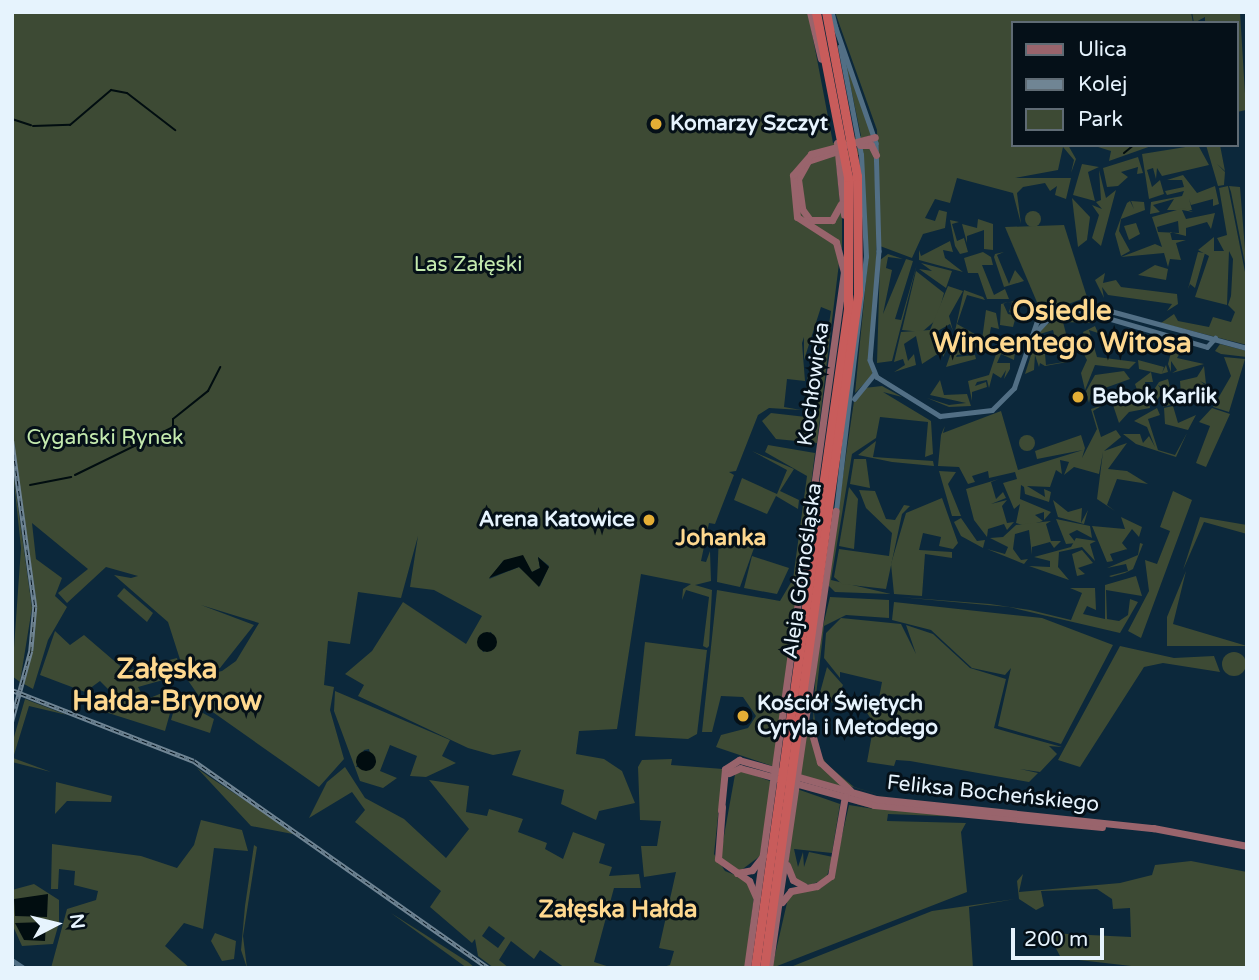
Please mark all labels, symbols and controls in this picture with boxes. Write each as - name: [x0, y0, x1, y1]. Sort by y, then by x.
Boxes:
- legend: [1010, 21, 1238, 147]
- text: Ulica: [1078, 37, 1127, 62]
- text: Kolej: [1078, 72, 1127, 97]
- text: Park: [1078, 107, 1123, 132]
- place label: Komarzy Szczyt: [670, 111, 828, 137]
- marker: Komarzy Szczyt: [648, 116, 664, 132]
- park label: Las Załęski: [414, 252, 522, 278]
- district label: Osiedle Wincentego Witosa: [932, 294, 1192, 360]
- street label: Kochłowicka: [793, 320, 835, 448]
- place label: Bebok Karlik: [1092, 384, 1217, 410]
- marker: Bebok Karlik: [1070, 389, 1086, 405]
- park label: Cygański Rynek: [26, 425, 184, 451]
- street label: Aleja Górnośląska: [778, 481, 828, 661]
- place label: Arena Katowice: [479, 507, 635, 533]
- marker: Arena Katowice: [641, 512, 657, 528]
- district label: Johanka: [676, 524, 766, 552]
- district label: Załęska Hałda-Brynow: [72, 652, 262, 718]
- place label: Kościół Świętych Cyryla i Metodego: [757, 691, 938, 741]
- marker: Kościół Świętych Cyryla i Metodego: [735, 708, 751, 724]
- street label: Feliksa Bocheńskiego: [886, 770, 1100, 818]
- north arrow: [21, 889, 91, 959]
- district label: Załęska Hałda: [538, 896, 698, 924]
- text: N: [65, 913, 89, 930]
- scale bar: [1014, 914, 1107, 958]
- text: 200 m: [1024, 927, 1088, 952]

